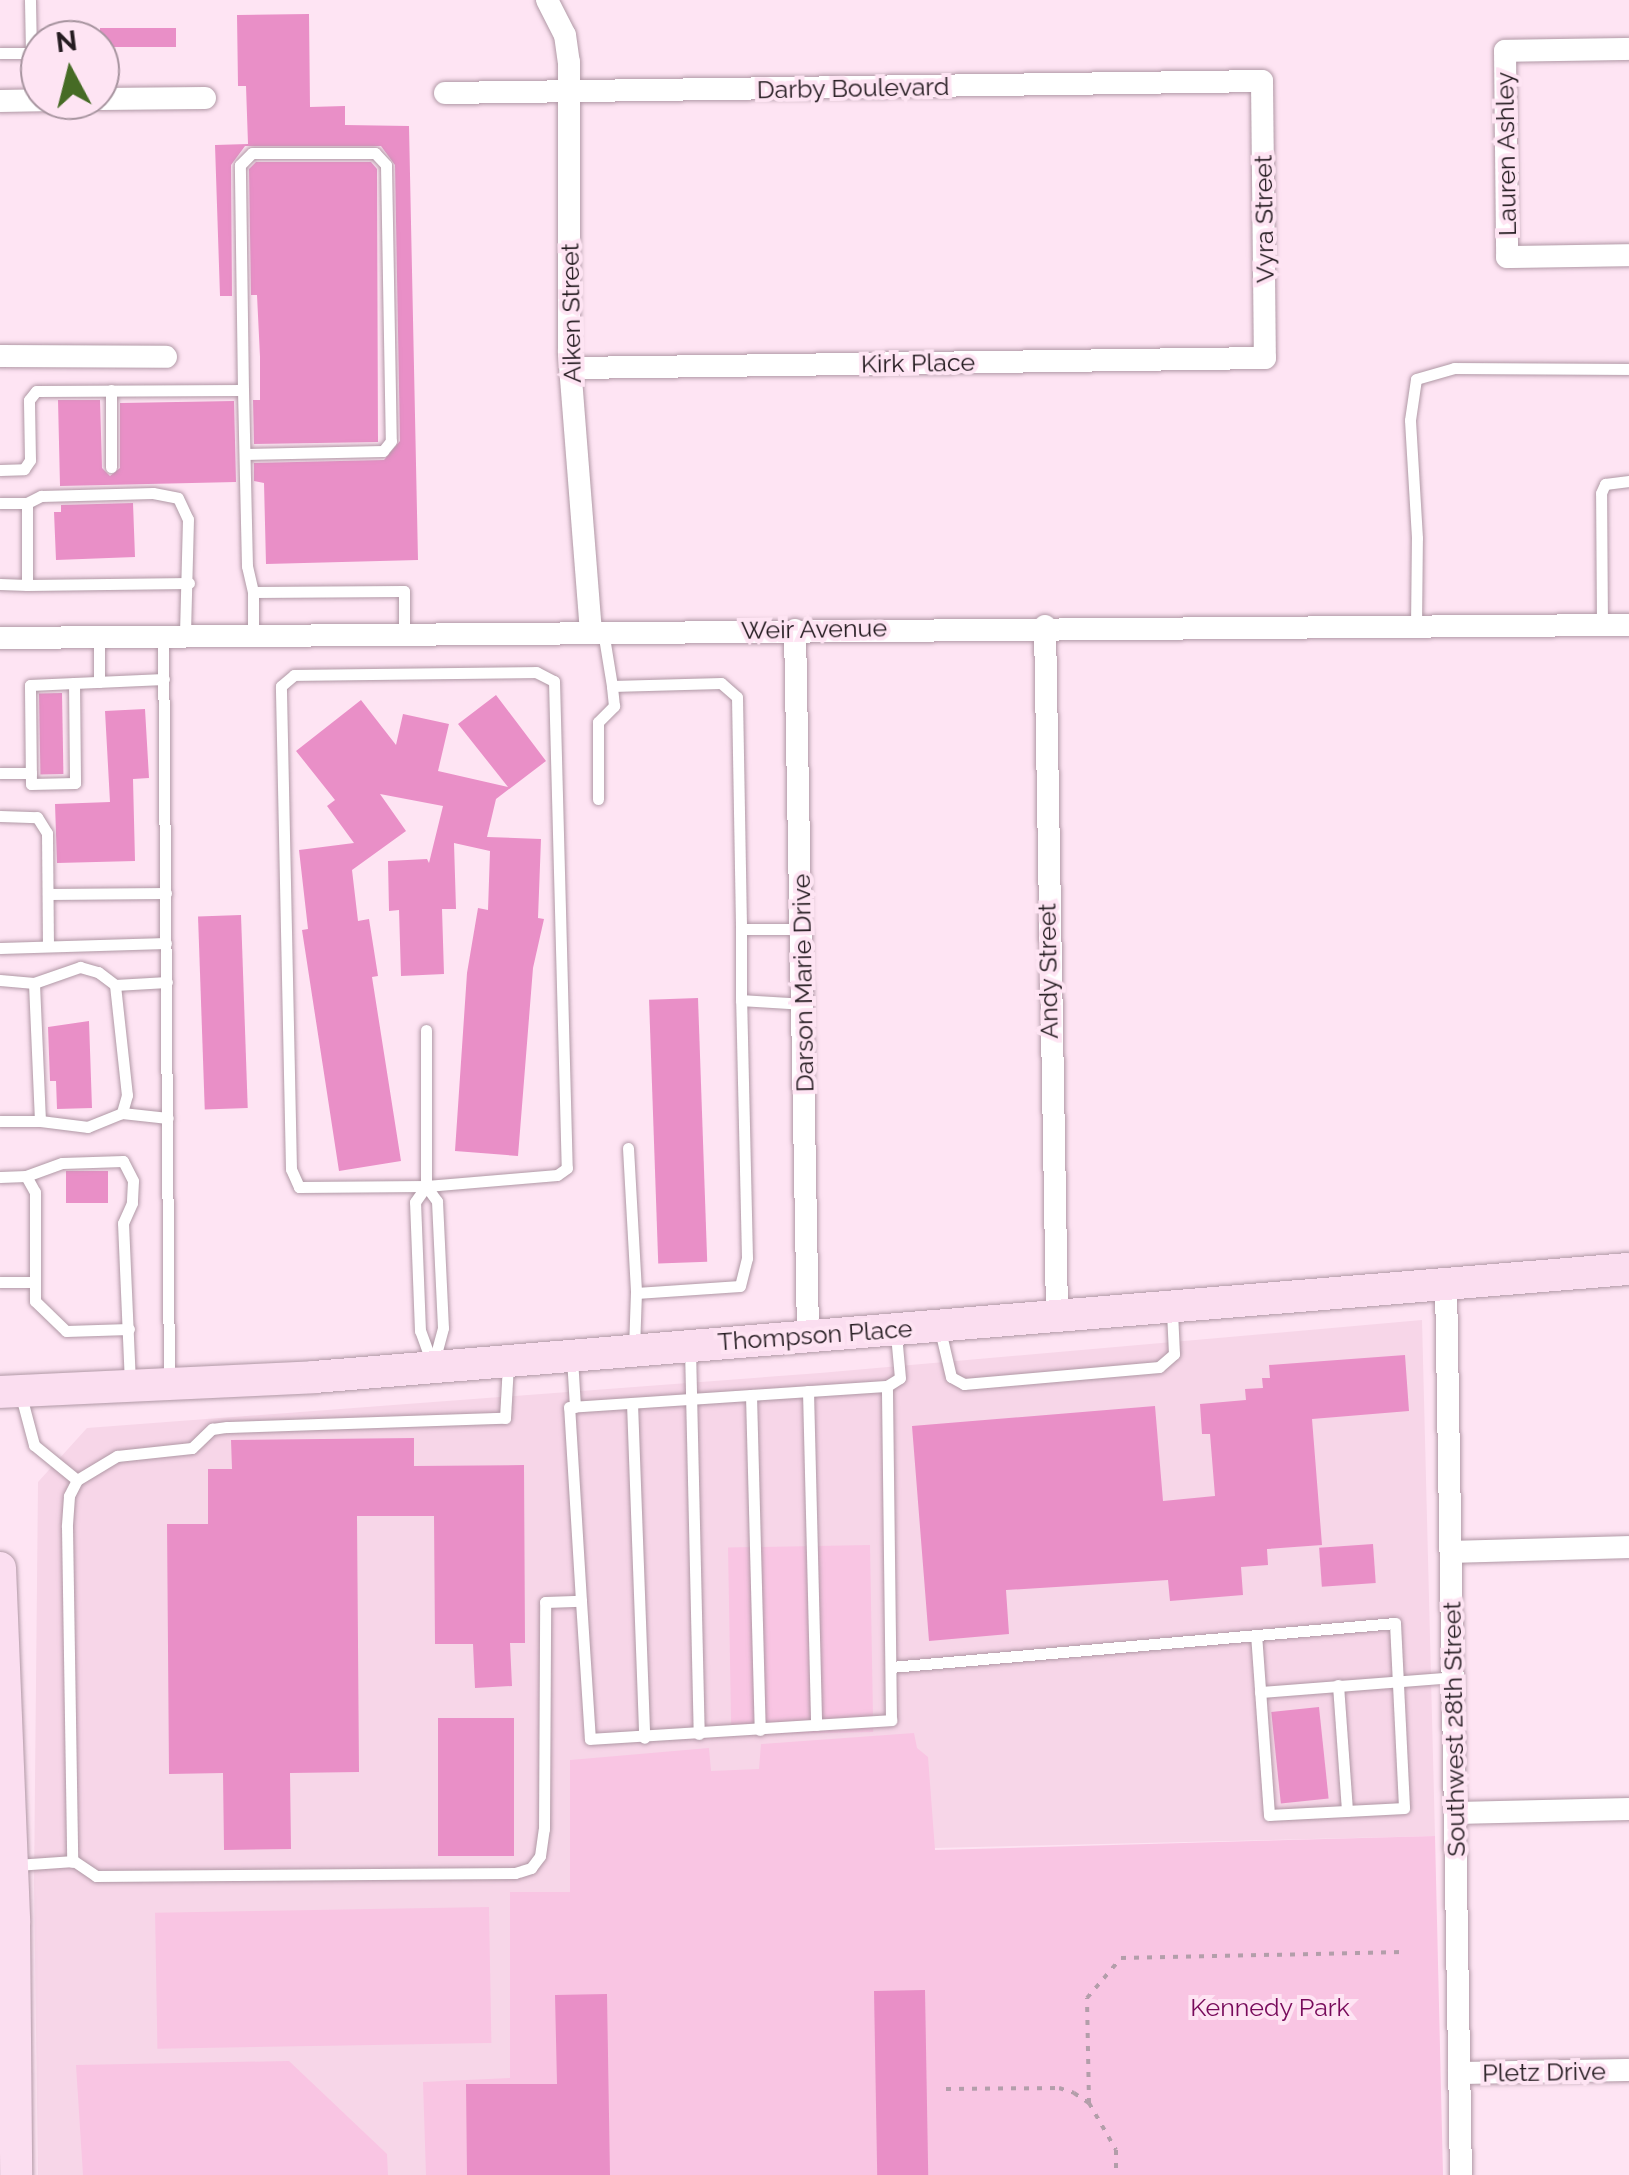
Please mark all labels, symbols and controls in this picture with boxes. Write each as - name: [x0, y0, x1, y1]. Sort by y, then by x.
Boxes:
- north arrow: [20, 20, 120, 120]
- text: N: [54, 24, 79, 59]
- street label: Darby Boulevard: [756, 71, 950, 105]
- street label: Lauren Ashley: [1490, 71, 1522, 237]
- street label: Vyra Street: [1248, 155, 1280, 283]
- street label: Aiken Street: [555, 243, 587, 383]
- street label: Kirk Place: [861, 347, 975, 379]
- street label: Weir Avenue: [740, 613, 888, 645]
- street label: Darson Marie Drive: [786, 874, 820, 1092]
- street label: Andy Street: [1032, 903, 1064, 1039]
- street label: Thompson Place: [717, 1313, 913, 1357]
- street label: Southwest 28th Street: [1437, 1601, 1471, 1857]
- park label: Kennedy Park: [1190, 1992, 1350, 2022]
- street label: Pletz Drive: [1482, 2056, 1606, 2088]

